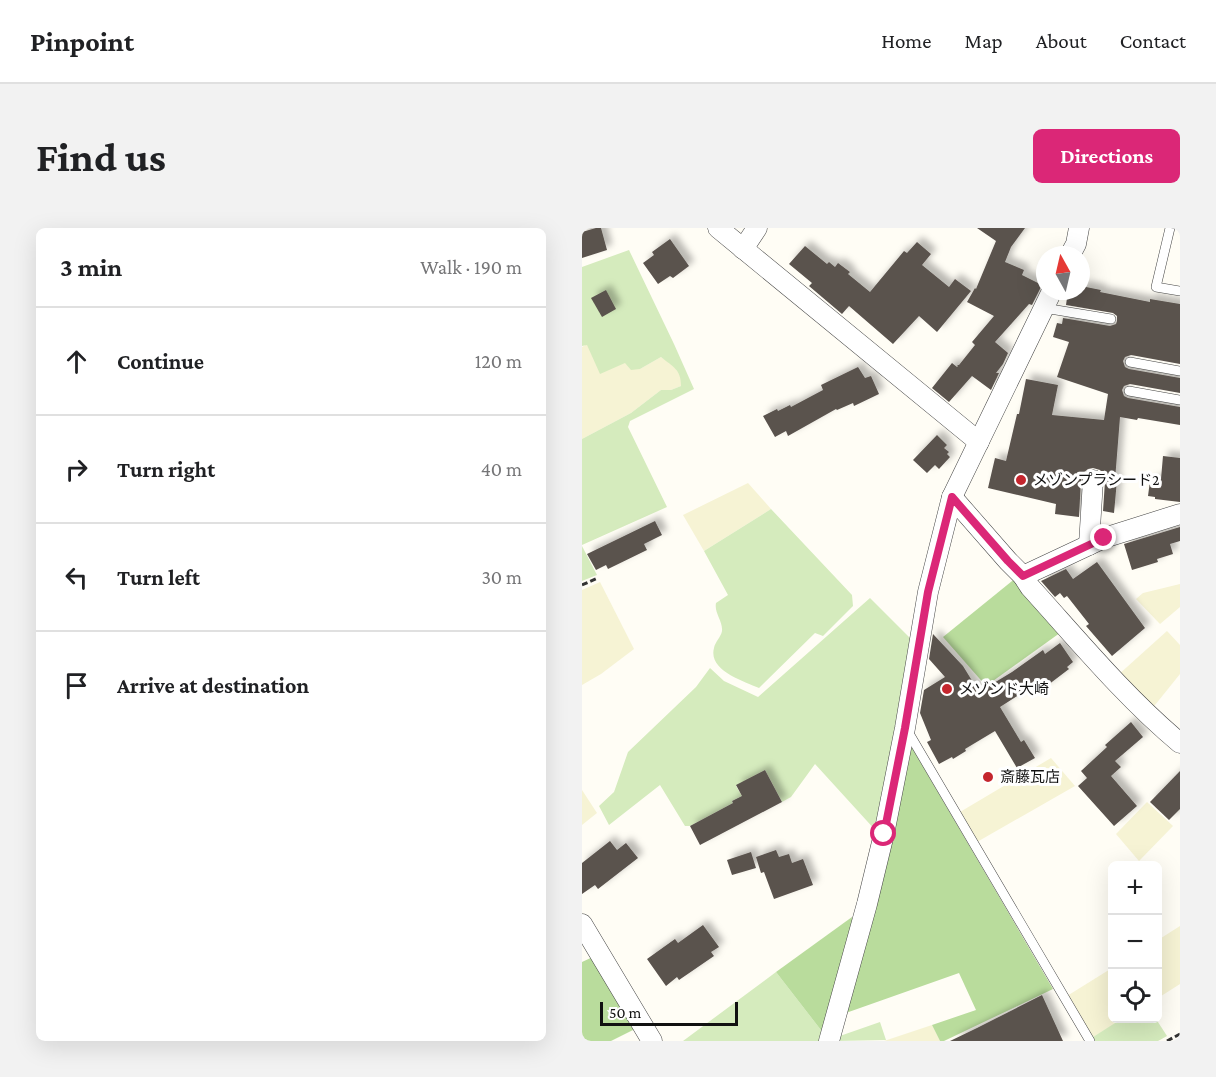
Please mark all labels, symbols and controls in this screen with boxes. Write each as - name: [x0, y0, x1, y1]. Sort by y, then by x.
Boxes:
- text: Pinpoint: [30, 26, 134, 57]
- text: Home: [881, 29, 931, 53]
- text: Map: [964, 29, 1003, 53]
- text: About: [1036, 29, 1087, 53]
- text: Contact: [1120, 29, 1186, 53]
- button: Directions: [1033, 129, 1180, 183]
- text: Find us: [36, 133, 166, 180]
- north arrow: [1036, 246, 1090, 300]
- text: 3 min: [60, 253, 122, 282]
- text: Walk · 190 m: [420, 256, 522, 278]
- icon: ahead: [60, 345, 93, 378]
- text: Continue: [117, 349, 204, 374]
- text: 120 m: [475, 350, 522, 372]
- icon: right: [60, 453, 93, 486]
- text: Turn right: [117, 457, 215, 482]
- text: 40 m: [481, 458, 522, 480]
- place label: メゾンプラシード2: [1033, 472, 1159, 488]
- marker: メゾンプラシード2: [1014, 473, 1028, 487]
- route end: [1090, 524, 1116, 550]
- icon: left: [60, 561, 93, 594]
- text: Turn left: [117, 565, 200, 590]
- text: 30 m: [481, 566, 522, 588]
- icon: arrive: [60, 669, 93, 702]
- text: Arrive at destination: [117, 673, 309, 698]
- place label: メゾンド大崎: [959, 681, 1049, 697]
- marker: メゾンド大崎: [940, 682, 954, 696]
- place label: 斎藤瓦店: [1000, 769, 1060, 785]
- marker: 斎藤瓦店: [981, 770, 995, 784]
- route start: [870, 820, 896, 846]
- map controls: [1108, 861, 1162, 1023]
- button: +: [1108, 861, 1162, 915]
- button: −: [1108, 915, 1162, 969]
- button: locate: [1108, 969, 1162, 1023]
- scale bar: [600, 999, 738, 1026]
- text: 50 m: [609, 1004, 641, 1021]

